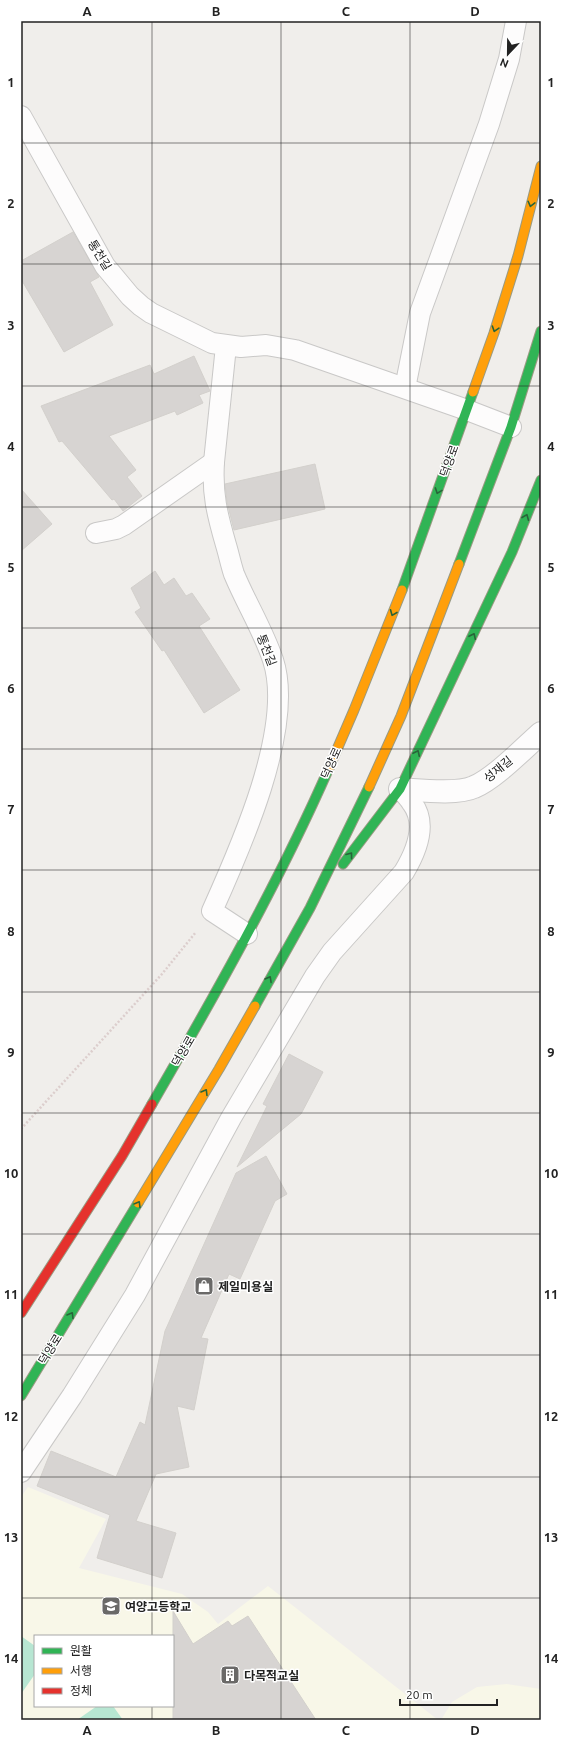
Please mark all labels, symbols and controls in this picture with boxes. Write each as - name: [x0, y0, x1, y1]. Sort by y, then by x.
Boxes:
- text: A: [82, 4, 92, 18]
- text: B: [212, 4, 221, 18]
- text: C: [342, 4, 351, 18]
- text: D: [470, 4, 480, 18]
- north arrow: [488, 34, 528, 74]
- text: N: [498, 56, 510, 70]
- text: 1: [7, 75, 15, 89]
- text: 1: [547, 75, 555, 89]
- text: 2: [7, 196, 15, 210]
- text: 2: [547, 196, 555, 210]
- one-way arrow: [528, 201, 536, 208]
- street label: 통천길: [86, 238, 114, 272]
- text: 3: [7, 318, 15, 332]
- text: 3: [547, 318, 555, 332]
- one-way arrow: [492, 325, 500, 332]
- text: 4: [7, 439, 15, 453]
- text: 4: [547, 439, 555, 453]
- street label: 덕양로: [437, 443, 461, 479]
- one-way arrow: [434, 488, 443, 495]
- one-way arrow: [521, 514, 529, 522]
- text: 5: [7, 560, 15, 574]
- text: 5: [547, 560, 555, 574]
- one-way arrow: [389, 610, 397, 617]
- street label: 통천길: [255, 632, 279, 668]
- one-way arrow: [468, 633, 476, 640]
- text: 6: [7, 681, 15, 695]
- text: 6: [547, 681, 555, 695]
- street label: 덕양로: [318, 745, 344, 781]
- one-way arrow: [412, 750, 420, 758]
- street label: 성재길: [481, 754, 515, 784]
- text: 7: [7, 802, 15, 816]
- text: 7: [547, 802, 555, 816]
- one-way arrow: [345, 852, 352, 859]
- text: 8: [7, 924, 15, 938]
- text: 8: [547, 924, 555, 938]
- one-way arrow: [265, 976, 272, 984]
- street label: 덕양로: [169, 1033, 197, 1069]
- text: 9: [7, 1045, 15, 1059]
- text: 9: [547, 1045, 555, 1059]
- one-way arrow: [200, 1089, 207, 1096]
- text: 10: [4, 1166, 18, 1180]
- text: 10: [544, 1166, 558, 1180]
- one-way arrow: [133, 1201, 140, 1208]
- shop icon: 제일미용실: [193, 1275, 215, 1297]
- place label: 제일미용실: [218, 1280, 273, 1293]
- text: 11: [4, 1287, 18, 1301]
- text: 11: [544, 1287, 558, 1301]
- one-way arrow: [66, 1312, 74, 1319]
- street label: 덕양로: [36, 1332, 64, 1366]
- text: 12: [4, 1409, 18, 1423]
- text: 12: [544, 1409, 558, 1423]
- text: 13: [4, 1530, 18, 1544]
- text: 13: [544, 1530, 558, 1544]
- school or university icon: 여양고등학교: [100, 1595, 122, 1617]
- place label: 여양고등학교: [125, 1600, 191, 1613]
- legend: [34, 1635, 174, 1707]
- text: 원활: [70, 1644, 92, 1657]
- text: 14: [4, 1651, 18, 1665]
- text: 14: [544, 1651, 558, 1665]
- text: 서행: [70, 1664, 92, 1677]
- building icon: 다목적교실: [219, 1664, 241, 1686]
- place label: 다목적교실: [244, 1669, 299, 1682]
- scale bar: [400, 1681, 497, 1707]
- text: 정체: [70, 1684, 92, 1697]
- text: 20 m: [406, 1688, 433, 1701]
- text: A: [82, 1723, 92, 1737]
- text: B: [212, 1723, 221, 1737]
- text: C: [342, 1723, 351, 1737]
- text: D: [470, 1723, 480, 1737]

